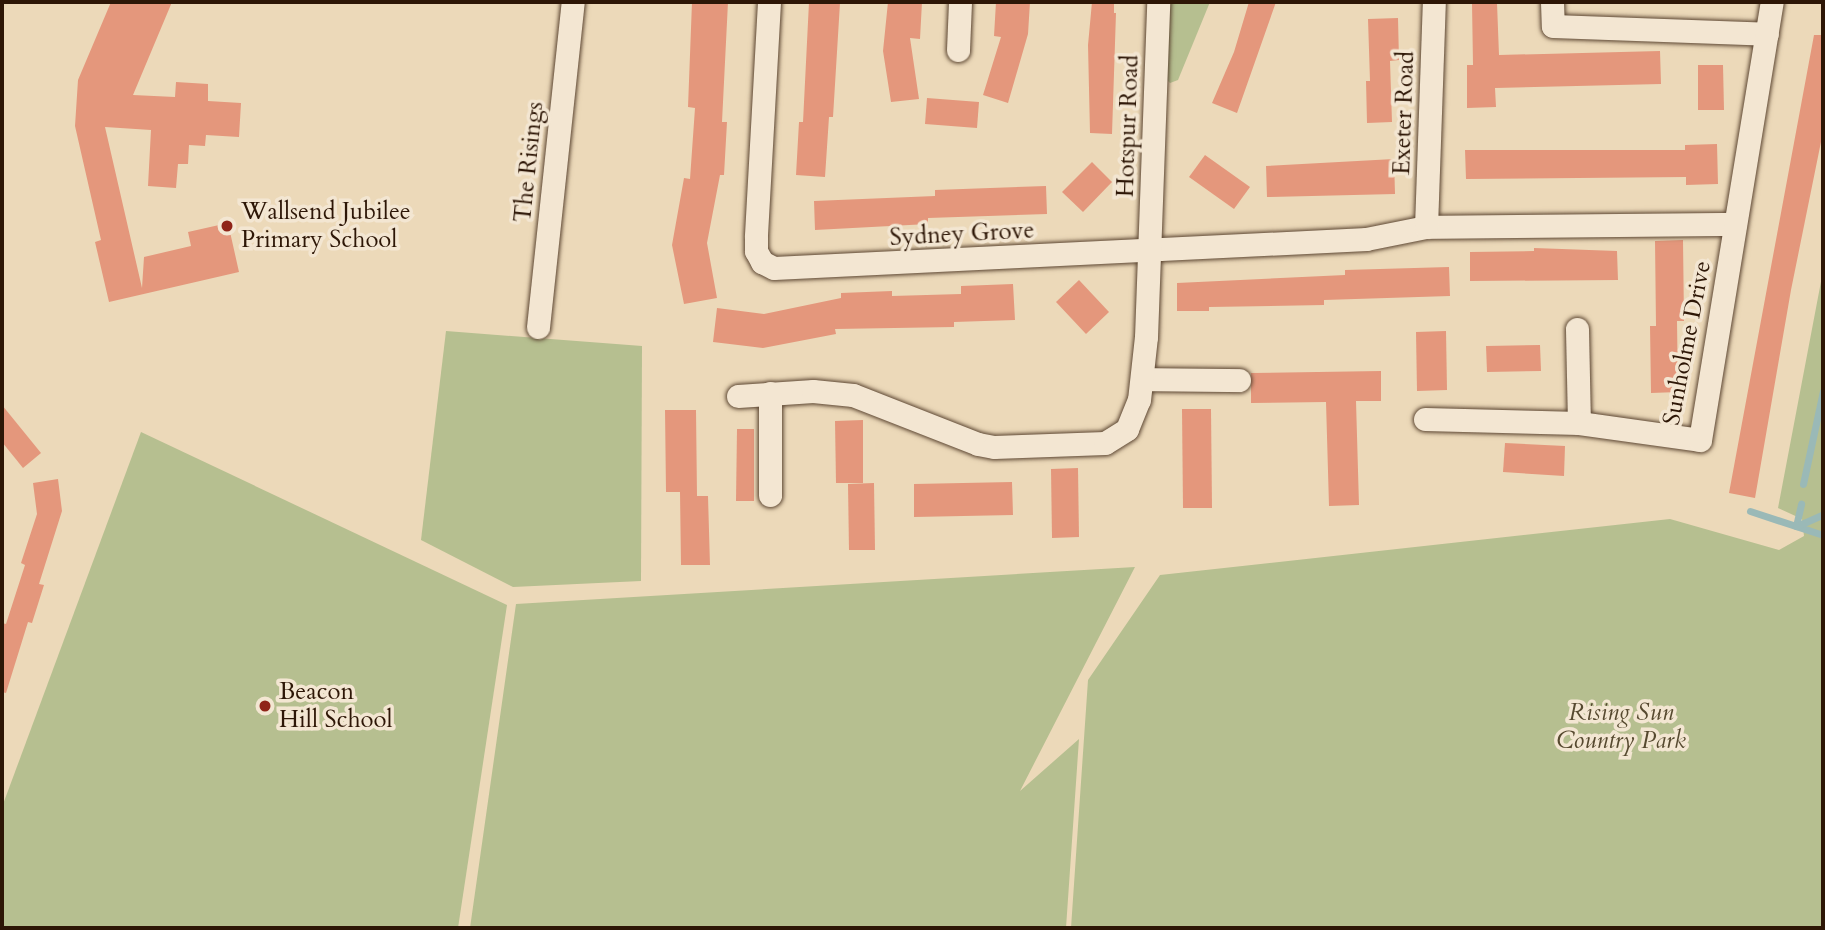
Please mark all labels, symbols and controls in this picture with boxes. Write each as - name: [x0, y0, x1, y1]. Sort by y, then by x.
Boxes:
- street label: Exeter Road: [1387, 51, 1421, 175]
- street label: Hotspur Road: [1111, 54, 1145, 198]
- street label: The Risings: [508, 100, 550, 224]
- place label: Wallsend Jubilee Primary School: [241, 198, 411, 254]
- street label: Sydney Grove: [889, 216, 1035, 252]
- marker: Wallsend Jubilee Primary School: [219, 218, 235, 234]
- street label: Sunholme Drive: [1657, 258, 1717, 428]
- place label: Beacon Hill School: [279, 678, 393, 734]
- marker: Beacon Hill School: [257, 698, 273, 714]
- park label: Rising Sun Country Park: [1556, 699, 1686, 755]

